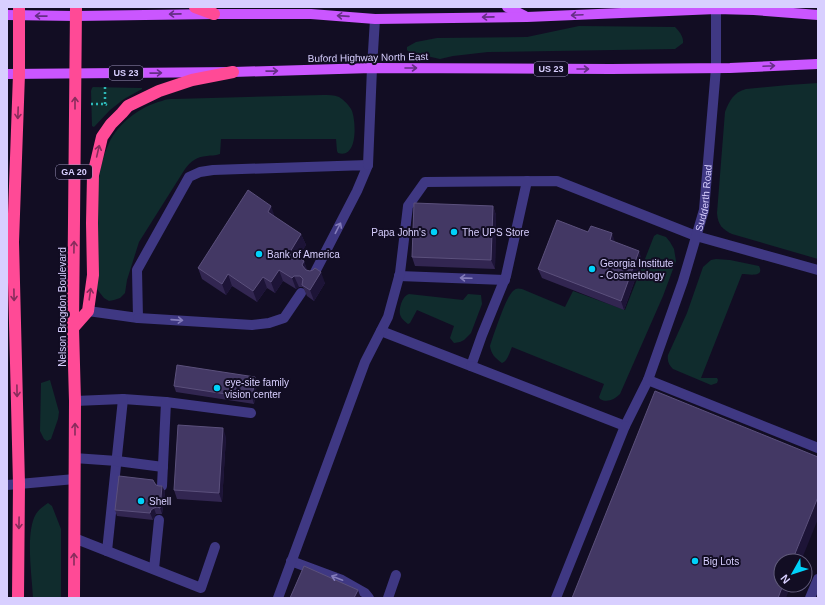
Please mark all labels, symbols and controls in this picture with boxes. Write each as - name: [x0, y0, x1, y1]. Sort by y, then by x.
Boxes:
- one-way arrow: [169, 11, 182, 18]
- one-way arrow: [571, 11, 584, 19]
- one-way arrow: [35, 12, 48, 20]
- one-way arrow: [337, 13, 350, 20]
- one-way arrow: [482, 14, 495, 21]
- street label: Buford Highway North East: [308, 51, 429, 64]
- road number: US 23: [534, 62, 568, 76]
- one-way arrow: [762, 62, 775, 70]
- one-way arrow: [404, 64, 417, 72]
- one-way arrow: [576, 65, 589, 73]
- road number: US 23: [109, 66, 143, 80]
- one-way arrow: [265, 67, 278, 75]
- one-way arrow: [149, 69, 162, 76]
- one-way arrow: [71, 97, 79, 110]
- one-way arrow: [14, 106, 22, 119]
- one-way arrow: [95, 145, 103, 158]
- street label: Sudderth Road: [693, 164, 714, 233]
- road number: GA 20: [56, 165, 92, 179]
- one-way arrow: [334, 223, 342, 235]
- place label: Papa John's: [371, 227, 426, 238]
- marker: Papa John's: [429, 227, 439, 237]
- marker: The UPS Store: [449, 227, 459, 237]
- place label: The UPS Store: [462, 227, 530, 238]
- one-way arrow: [70, 241, 78, 254]
- street label: Nelson Brogdon Boulevard: [57, 247, 68, 367]
- marker: Bank of America: [254, 249, 264, 259]
- place label: Bank of America: [267, 249, 340, 260]
- place label: Georgia Institute - Cosmetology: [600, 258, 674, 281]
- marker: Georgia Institute - Cosmetology: [587, 264, 597, 274]
- one-way arrow: [460, 275, 473, 282]
- one-way arrow: [11, 288, 18, 301]
- one-way arrow: [86, 288, 94, 301]
- one-way arrow: [170, 317, 183, 324]
- place label: eye-site family vision center: [225, 377, 289, 400]
- marker: eye-site family vision center: [212, 383, 222, 393]
- one-way arrow: [13, 384, 21, 397]
- one-way arrow: [71, 423, 79, 436]
- marker: Shell: [136, 496, 146, 506]
- place label: Shell: [149, 496, 171, 507]
- one-way arrow: [15, 516, 23, 529]
- one-way arrow: [70, 553, 78, 566]
- north arrow: [773, 553, 813, 593]
- marker: Big Lots: [690, 556, 700, 566]
- place label: Big Lots: [703, 556, 739, 567]
- text: N: [778, 572, 792, 586]
- one-way arrow: [331, 573, 343, 581]

